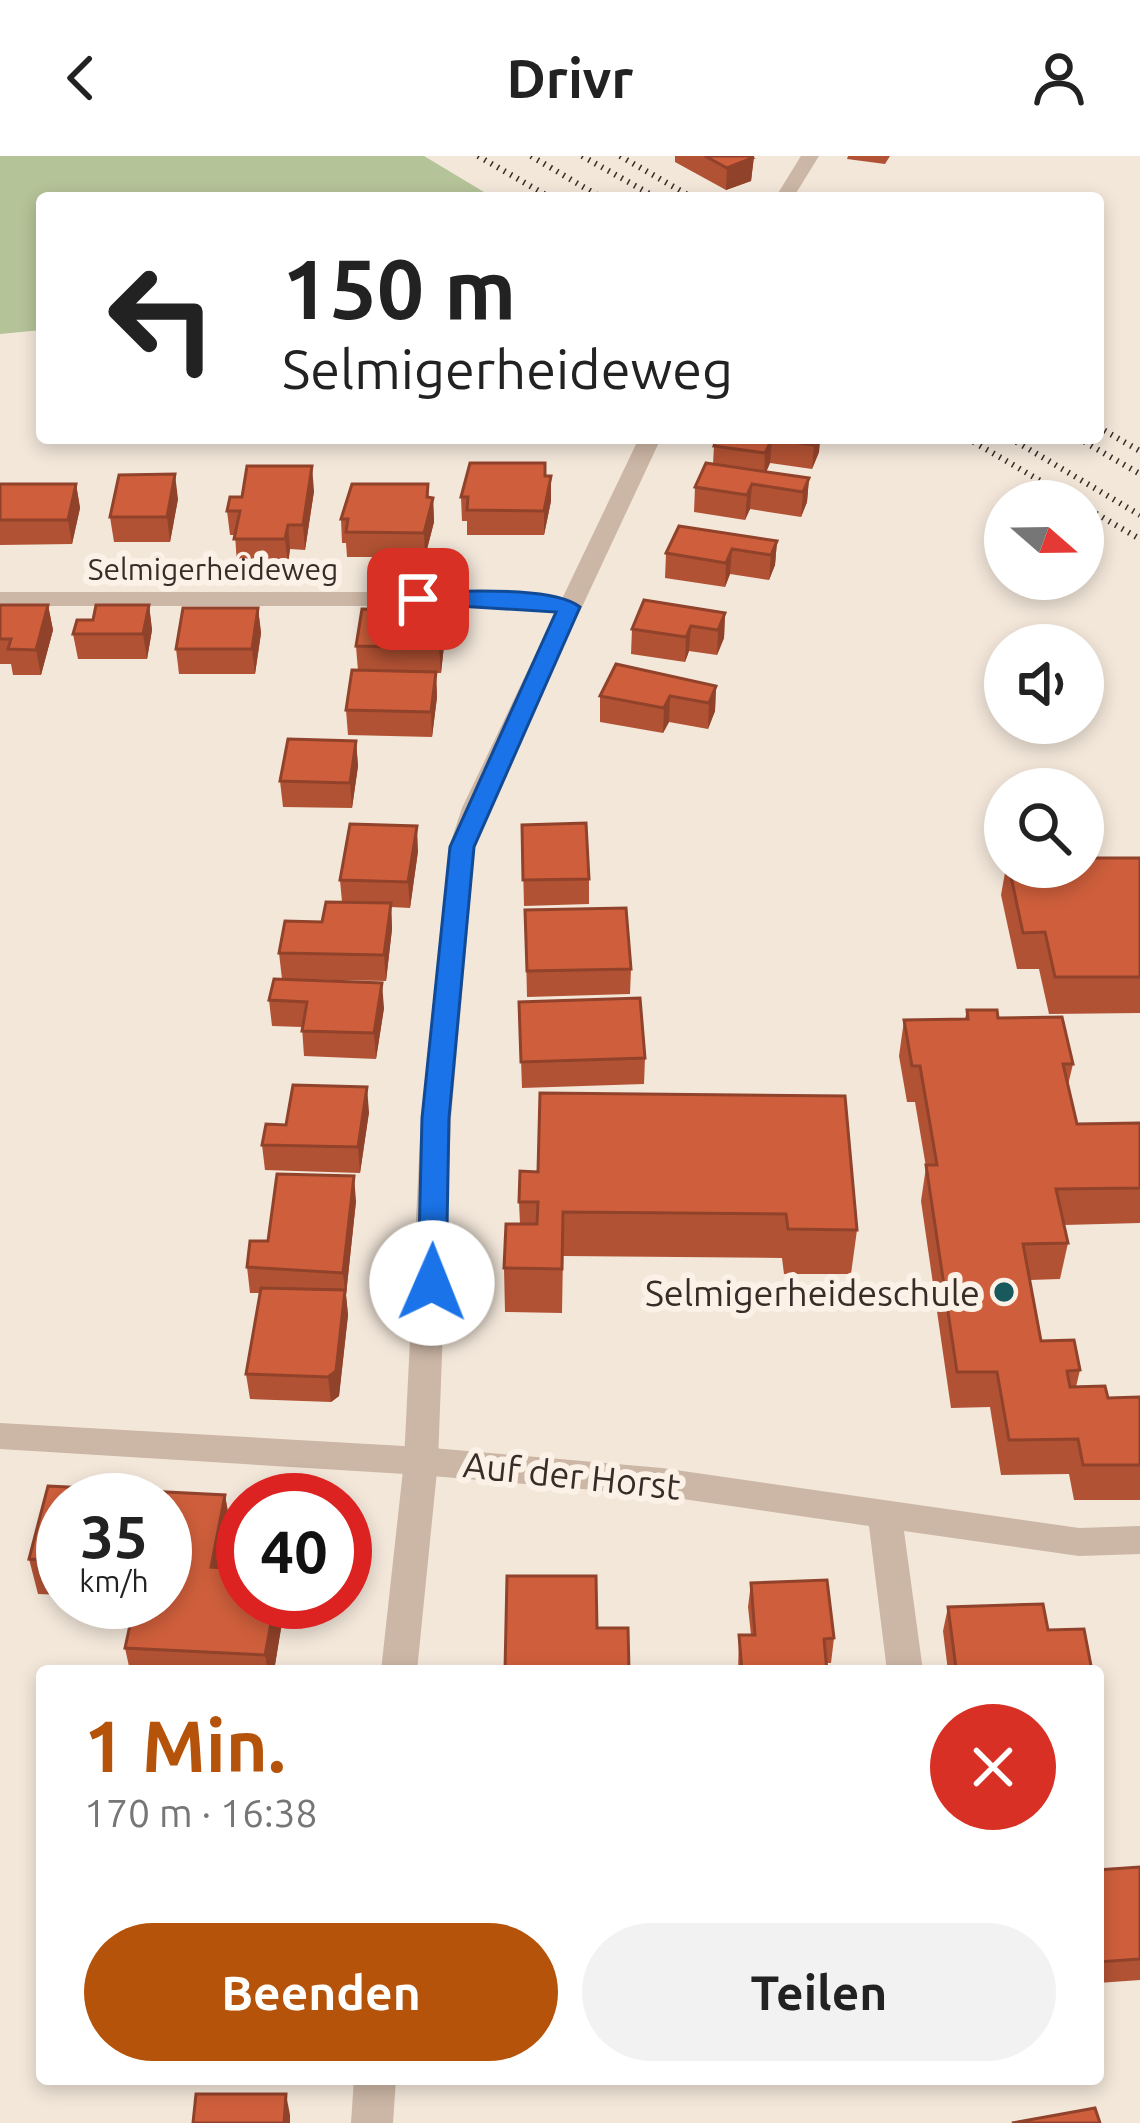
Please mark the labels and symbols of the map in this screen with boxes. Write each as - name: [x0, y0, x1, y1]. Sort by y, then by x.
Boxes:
- north arrow: [984, 480, 1104, 600]
- pin: [367, 548, 469, 650]
- street label: Selmigerheideweg: [88, 552, 338, 586]
- position arrow: [369, 1220, 495, 1346]
- place label: Selmigerheideschule: [645, 1272, 980, 1313]
- marker: Selmigerheideschule: [991, 1279, 1017, 1305]
- street label: Auf der Horst: [461, 1443, 683, 1507]
- speed limit sign: 40: [216, 1473, 372, 1629]

